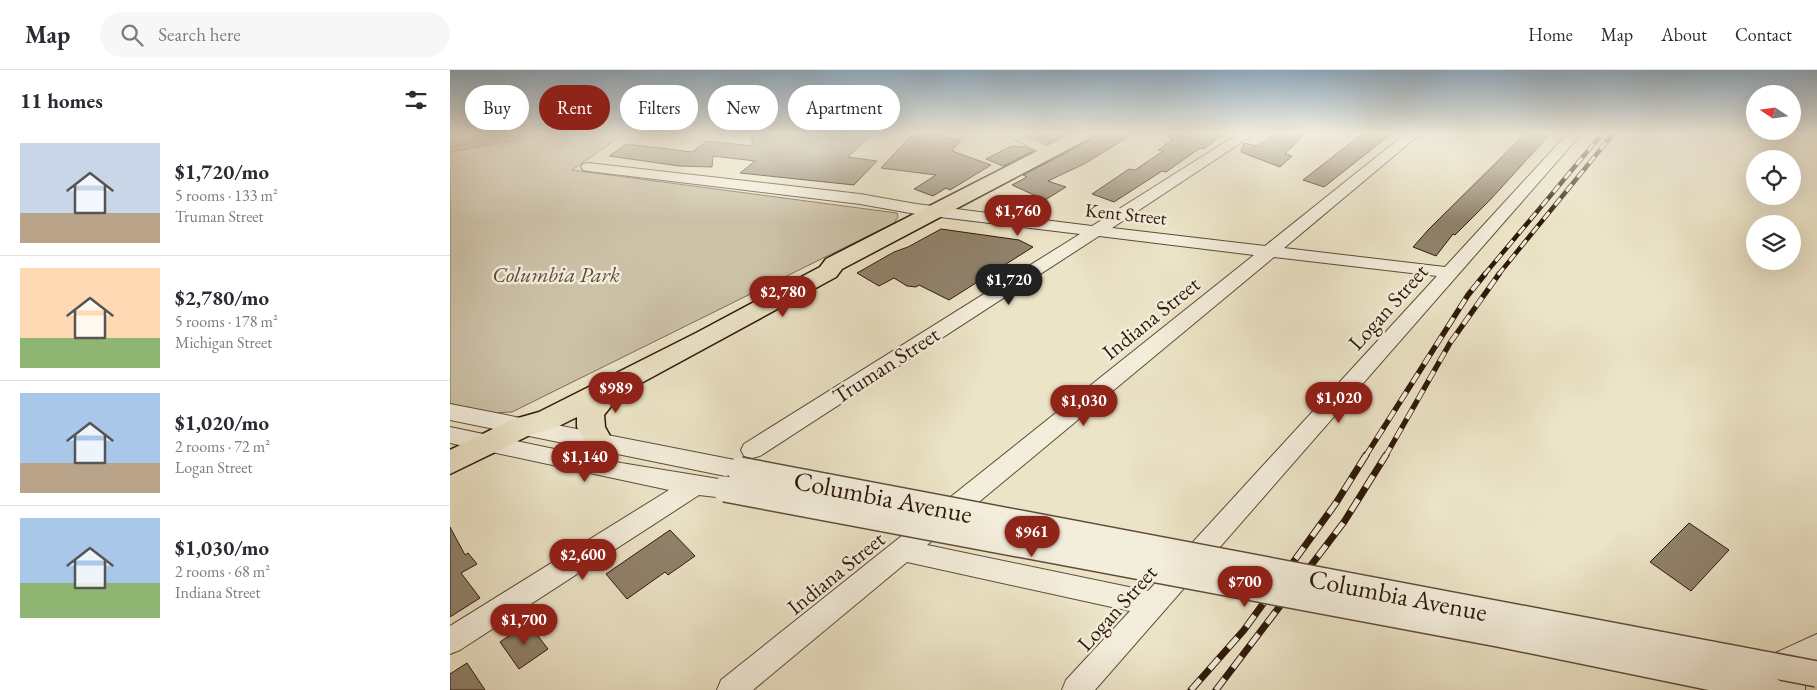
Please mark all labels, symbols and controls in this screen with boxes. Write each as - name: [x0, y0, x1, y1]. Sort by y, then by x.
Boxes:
- search box: [100, 12, 450, 57]
- text: Map: [25, 19, 70, 50]
- icon: search: [118, 21, 146, 49]
- text: Search here: [158, 22, 241, 47]
- text: Home: [1528, 23, 1573, 46]
- text: Map: [1601, 23, 1633, 46]
- text: About: [1661, 23, 1707, 46]
- text: Contact: [1735, 23, 1792, 46]
- chip: Buy: [465, 85, 529, 130]
- chip: Rent: [539, 85, 610, 130]
- chip: Filters: [620, 85, 698, 130]
- chip: New: [708, 85, 778, 130]
- chip: Apartment: [788, 85, 900, 130]
- north arrow: [1746, 85, 1801, 140]
- map controls: [1746, 85, 1801, 270]
- icon: filters: [402, 86, 430, 114]
- text: 11 homes: [20, 87, 103, 114]
- button: locate: [1746, 150, 1801, 205]
- text: $1,720/mo: [175, 158, 269, 185]
- icon: home: [60, 163, 120, 223]
- text: 5 rooms · 133 m²: [175, 185, 278, 206]
- pin: $1,760: [977, 194, 1059, 237]
- street label: Kent Street: [1084, 197, 1168, 231]
- text: $1,760: [995, 200, 1041, 221]
- text: Truman Street: [175, 206, 264, 227]
- button: layers: [1746, 215, 1801, 270]
- street label: Logan Street: [1342, 258, 1434, 356]
- park label: Columbia Park: [492, 260, 620, 289]
- pin: $1,720: [968, 264, 1050, 306]
- text: $1,720: [986, 269, 1032, 290]
- street label: Indiana Street: [1096, 270, 1206, 366]
- pin: $2,780: [742, 276, 824, 318]
- text: $2,780: [760, 281, 806, 302]
- text: $2,780/mo: [175, 284, 269, 311]
- icon: home: [60, 288, 120, 348]
- text: 5 rooms · 178 m²: [175, 311, 278, 332]
- street label: Truman Street: [827, 320, 945, 410]
- text: Michigan Street: [175, 332, 272, 353]
- pin: $989: [586, 372, 646, 414]
- text: $989: [600, 377, 632, 398]
- pin: $1,020: [1298, 382, 1380, 424]
- pin: $1,030: [1043, 384, 1125, 427]
- text: $1,020: [1316, 387, 1362, 408]
- text: $1,030: [1061, 390, 1107, 411]
- text: $1,020/mo: [175, 409, 269, 436]
- icon: home: [60, 413, 120, 473]
- text: 2 rooms · 72 m²: [175, 436, 270, 457]
- pin: $1,140: [544, 440, 626, 483]
- text: $1,140: [562, 446, 608, 467]
- text: Logan Street: [175, 457, 252, 478]
- street label: Columbia Avenue: [791, 463, 975, 531]
- pin: $961: [1002, 516, 1062, 558]
- text: $961: [1016, 521, 1048, 542]
- street label: Indiana Street: [781, 525, 891, 621]
- text: $1,030/mo: [175, 534, 269, 561]
- icon: home: [60, 538, 120, 598]
- pin: $2,600: [542, 538, 624, 581]
- text: $2,600: [560, 544, 606, 565]
- street label: Logan Street: [1071, 559, 1163, 657]
- text: 2 rooms · 68 m²: [175, 561, 270, 582]
- street label: Columbia Avenue: [1306, 561, 1490, 629]
- pin: $700: [1215, 566, 1275, 608]
- text: $700: [1229, 571, 1261, 592]
- text: Indiana Street: [175, 582, 260, 603]
- pin: $1,700: [483, 604, 565, 646]
- text: $1,700: [501, 609, 547, 630]

